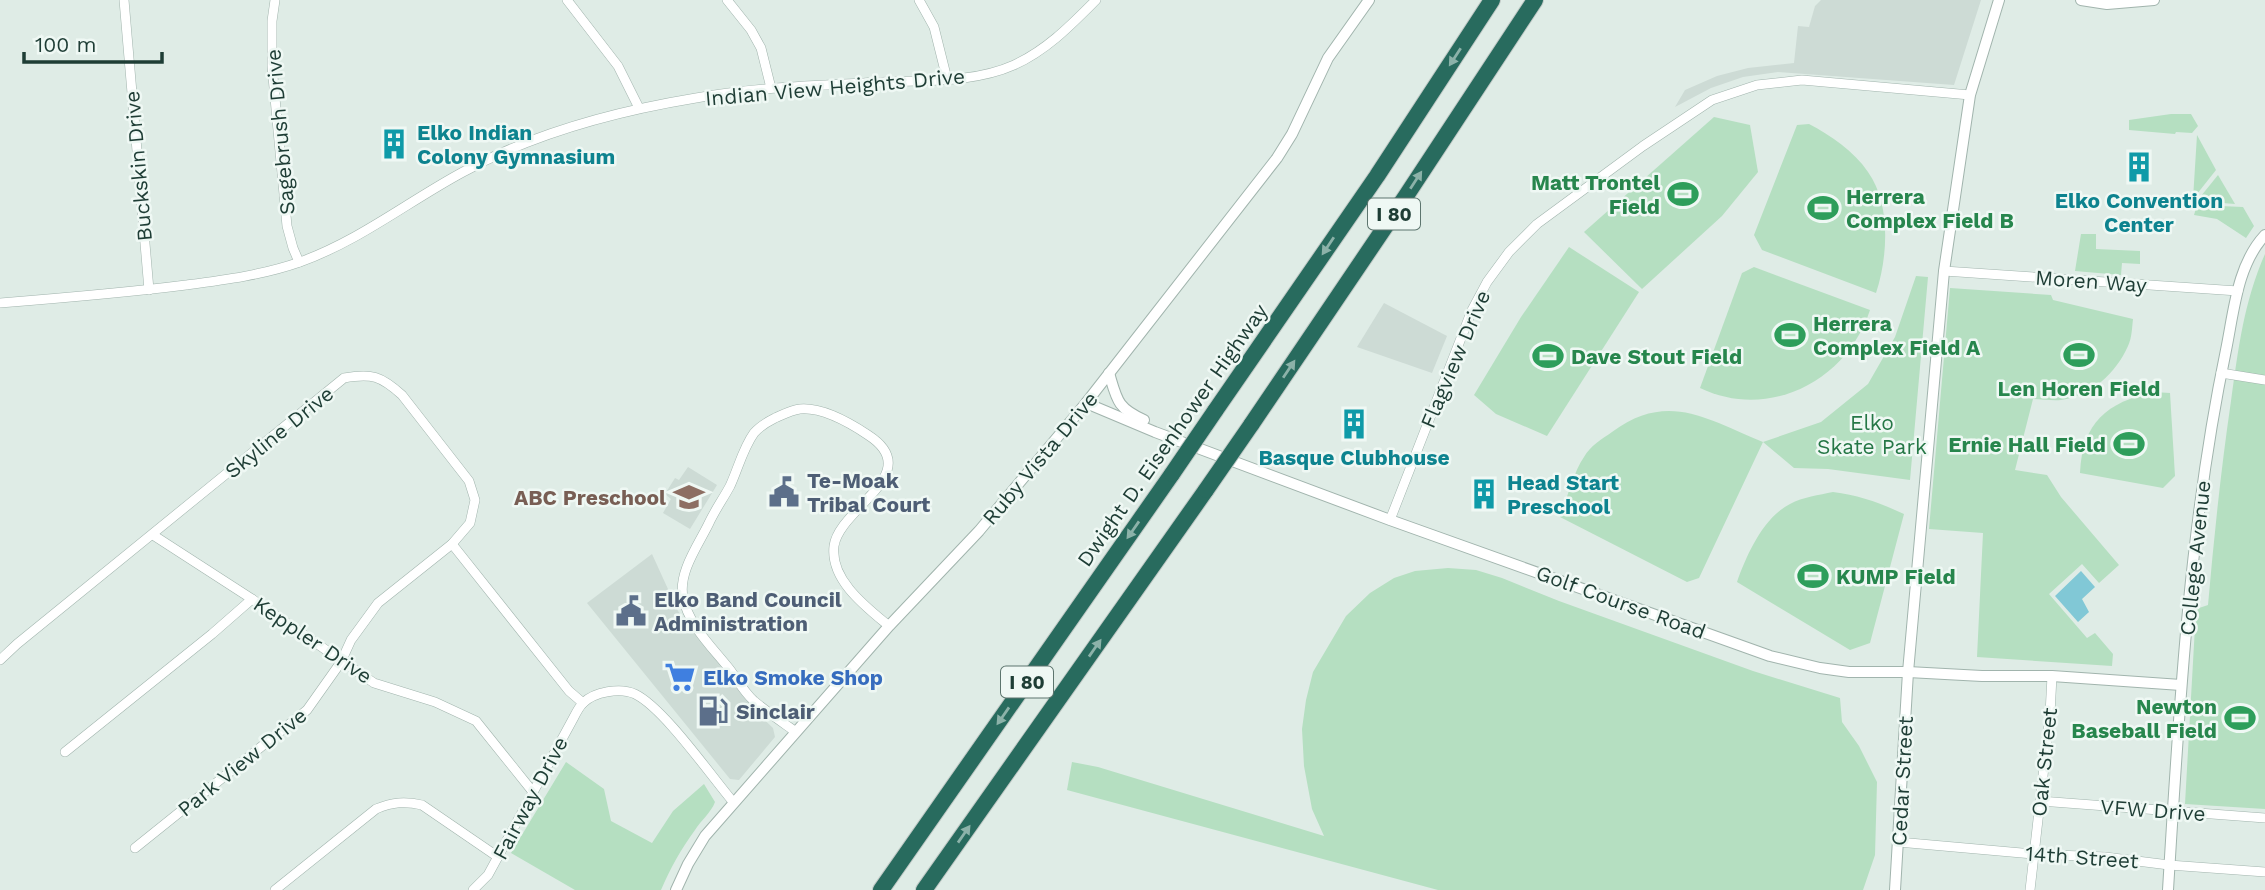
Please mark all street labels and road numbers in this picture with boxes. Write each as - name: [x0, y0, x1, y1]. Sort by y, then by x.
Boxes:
- street label: Sagebrush Drive: [260, 48, 300, 216]
- street label: Indian View Heights Drive: [704, 63, 966, 111]
- street label: Buckskin Drive: [119, 90, 157, 242]
- road number: I 80: [1368, 198, 1420, 230]
- street label: Moren Way: [2034, 265, 2148, 297]
- street label: Flagview Drive: [1415, 286, 1495, 432]
- street label: Dwight D. Eisenhower Highway: [1071, 299, 1273, 571]
- street label: Skyline Drive: [220, 381, 338, 483]
- street label: Ruby Vista Drive: [977, 386, 1103, 530]
- street label: College Avenue: [2174, 479, 2216, 637]
- street label: Golf Course Road: [1533, 560, 1709, 644]
- street label: Keppler Drive: [249, 591, 377, 689]
- road number: I 80: [1001, 666, 1053, 698]
- street label: Park View Drive: [172, 702, 312, 822]
- street label: Oak Street: [2026, 706, 2062, 818]
- street label: Cedar Street: [1886, 715, 1918, 847]
- street label: Fairway Drive: [487, 732, 573, 864]
- street label: VFW Drive: [2100, 794, 2206, 826]
- street label: 14th Street: [2025, 841, 2140, 873]

